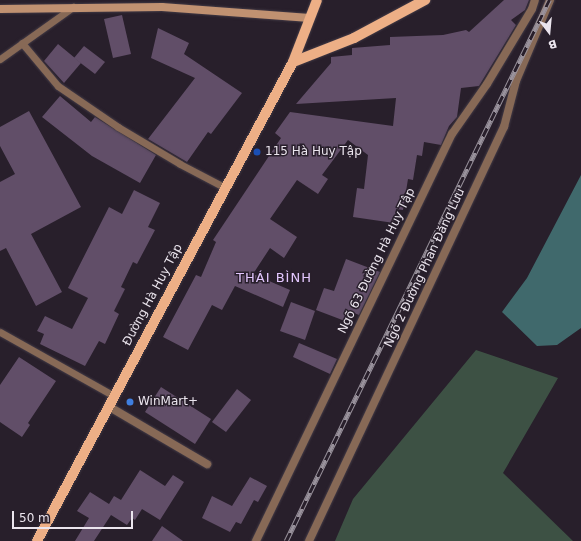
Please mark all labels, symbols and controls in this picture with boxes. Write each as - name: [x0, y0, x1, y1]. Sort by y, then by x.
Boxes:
- north arrow: [529, 12, 569, 52]
- text: B: [547, 37, 558, 51]
- place label: 115 Hà Huy Tập: [265, 145, 362, 159]
- marker: 115 Hà Huy Tập: [252, 147, 262, 157]
- street label: Ngõ 63 Đường Hà Huy Tập: [335, 186, 419, 336]
- street label: Ngõ 2 Đường Phan Đăng Lưu: [382, 186, 468, 350]
- street label: Đường Hà Huy Tập: [120, 242, 186, 348]
- district label: THÁI BÌNH: [236, 270, 312, 286]
- place label: WinMart+: [138, 395, 198, 409]
- marker: WinMart+: [125, 397, 135, 407]
- scale bar: [14, 503, 135, 529]
- text: 50 m: [19, 511, 50, 525]

